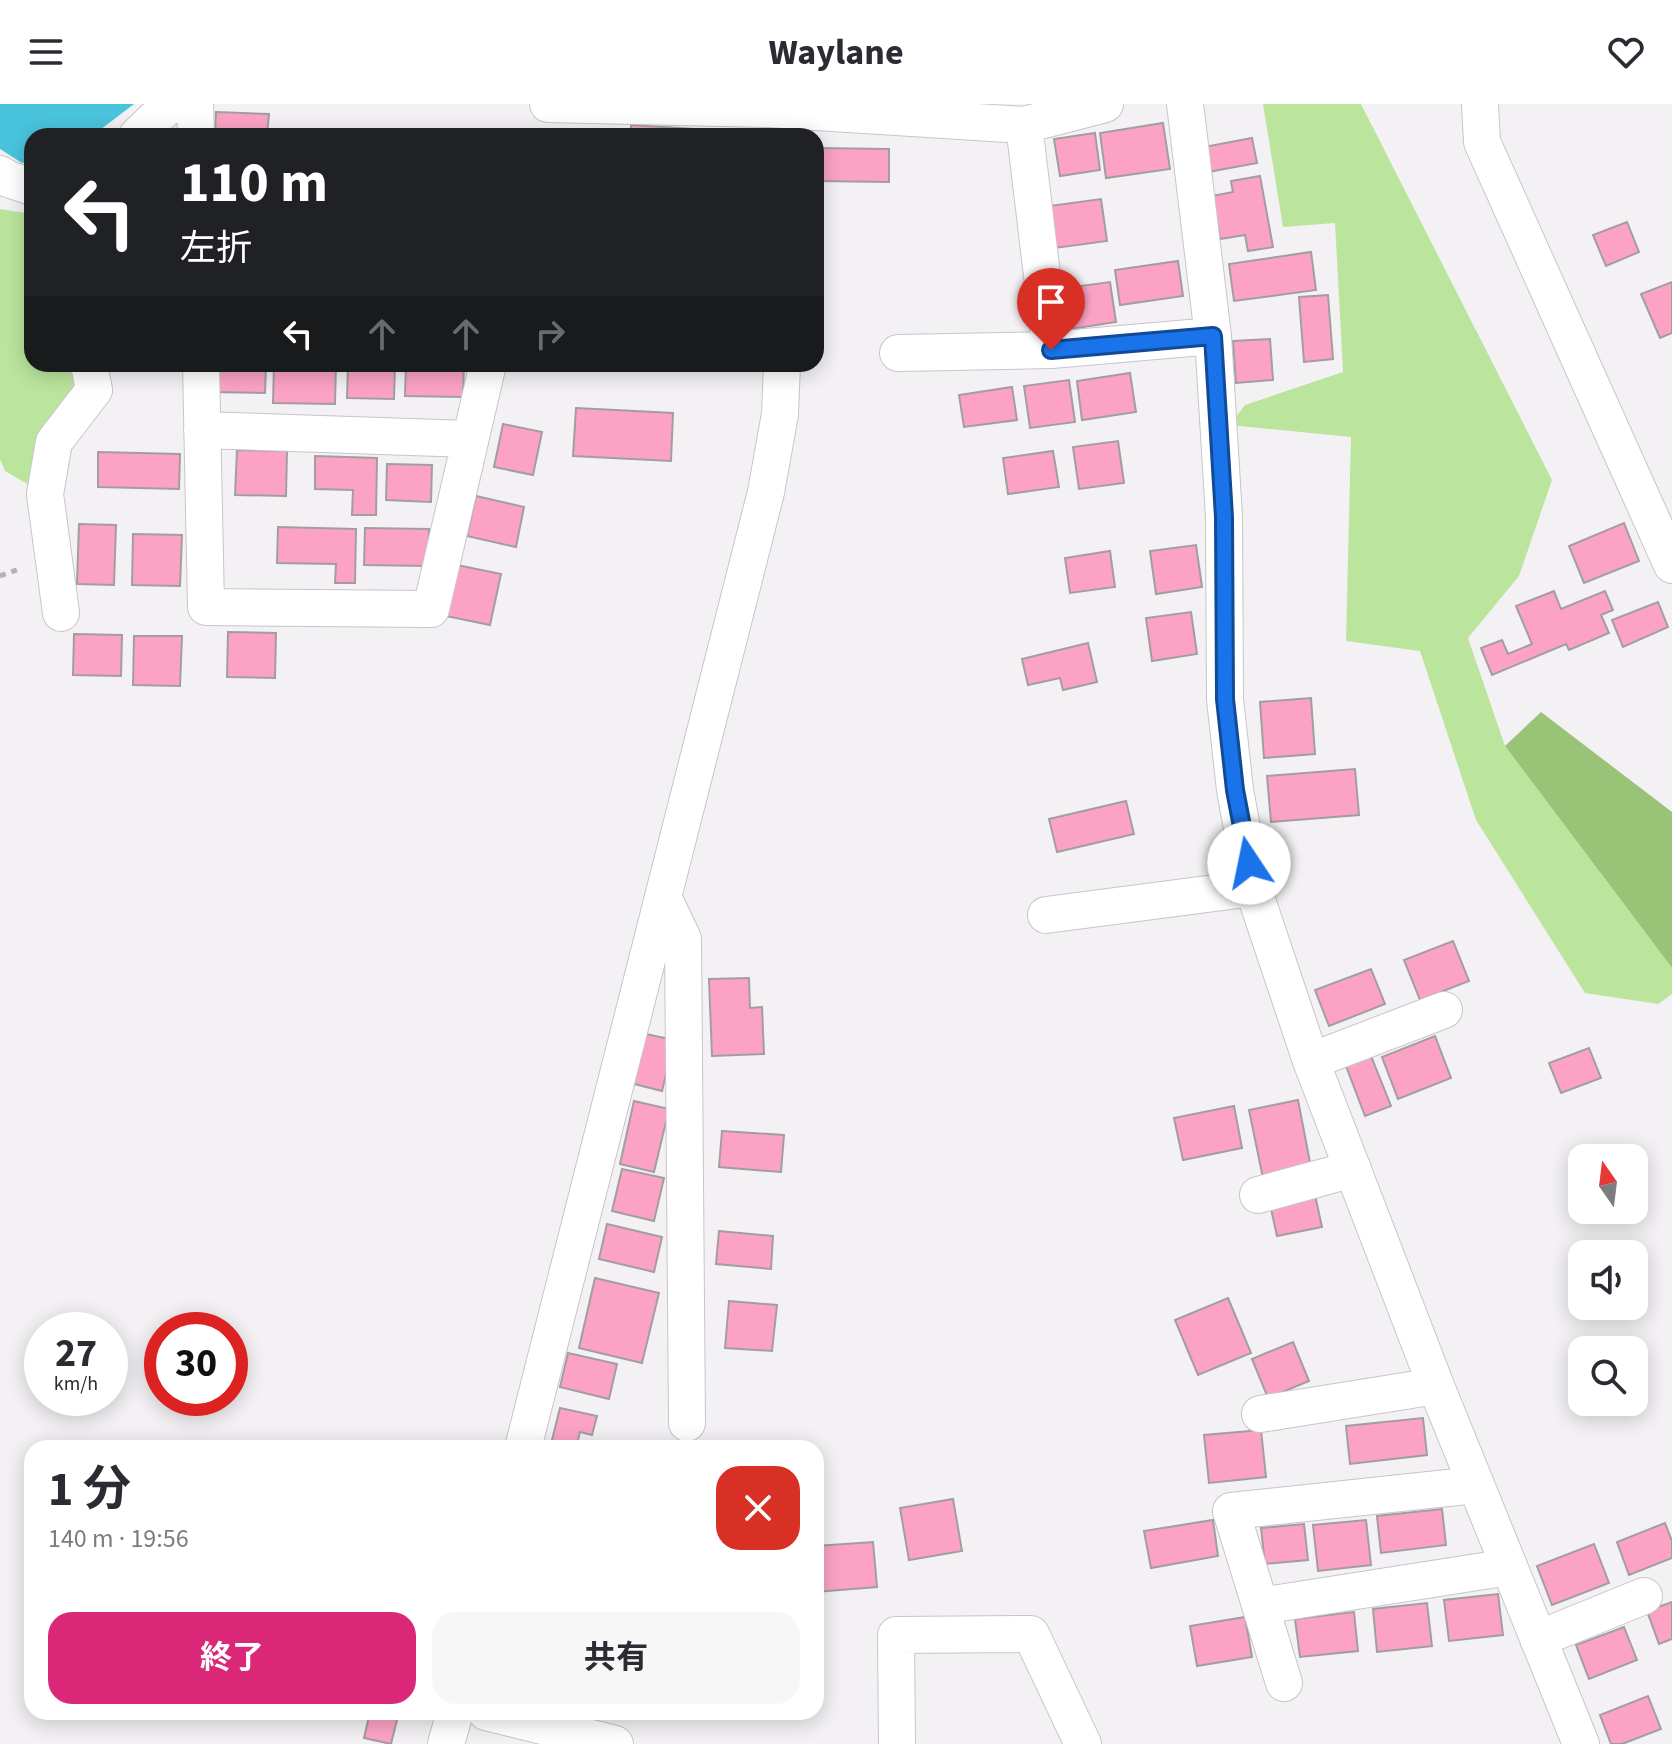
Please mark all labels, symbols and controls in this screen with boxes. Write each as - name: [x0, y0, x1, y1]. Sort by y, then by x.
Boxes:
- text: Waylane: [768, 27, 904, 78]
- icon: menu: [24, 30, 68, 74]
- icon: heart: [1604, 30, 1648, 74]
- text: 110 m: [180, 144, 328, 223]
- icon: left: [48, 160, 152, 264]
- text: 左折: [180, 223, 252, 274]
- pin: [1017, 268, 1085, 350]
- icon: arrive: [1029, 280, 1073, 324]
- icon: left: [276, 312, 320, 356]
- icon: ahead: [360, 312, 404, 356]
- icon: ahead: [444, 312, 488, 356]
- icon: right: [528, 312, 572, 356]
- position arrow: [1207, 821, 1291, 905]
- north arrow: [1568, 1144, 1648, 1224]
- map controls: [1568, 1144, 1648, 1416]
- button: sound: [1568, 1240, 1648, 1320]
- speed limit sign: 30: [144, 1312, 248, 1416]
- text: 27: [55, 1325, 97, 1382]
- button: search: [1568, 1336, 1648, 1416]
- text: km/h: [54, 1370, 98, 1398]
- text: 1 分: [48, 1456, 131, 1524]
- button: close: [716, 1466, 800, 1550]
- text: 140 m · 19:56: [48, 1520, 189, 1557]
- button: 終了: [48, 1612, 416, 1704]
- button: 共有: [432, 1612, 800, 1704]

